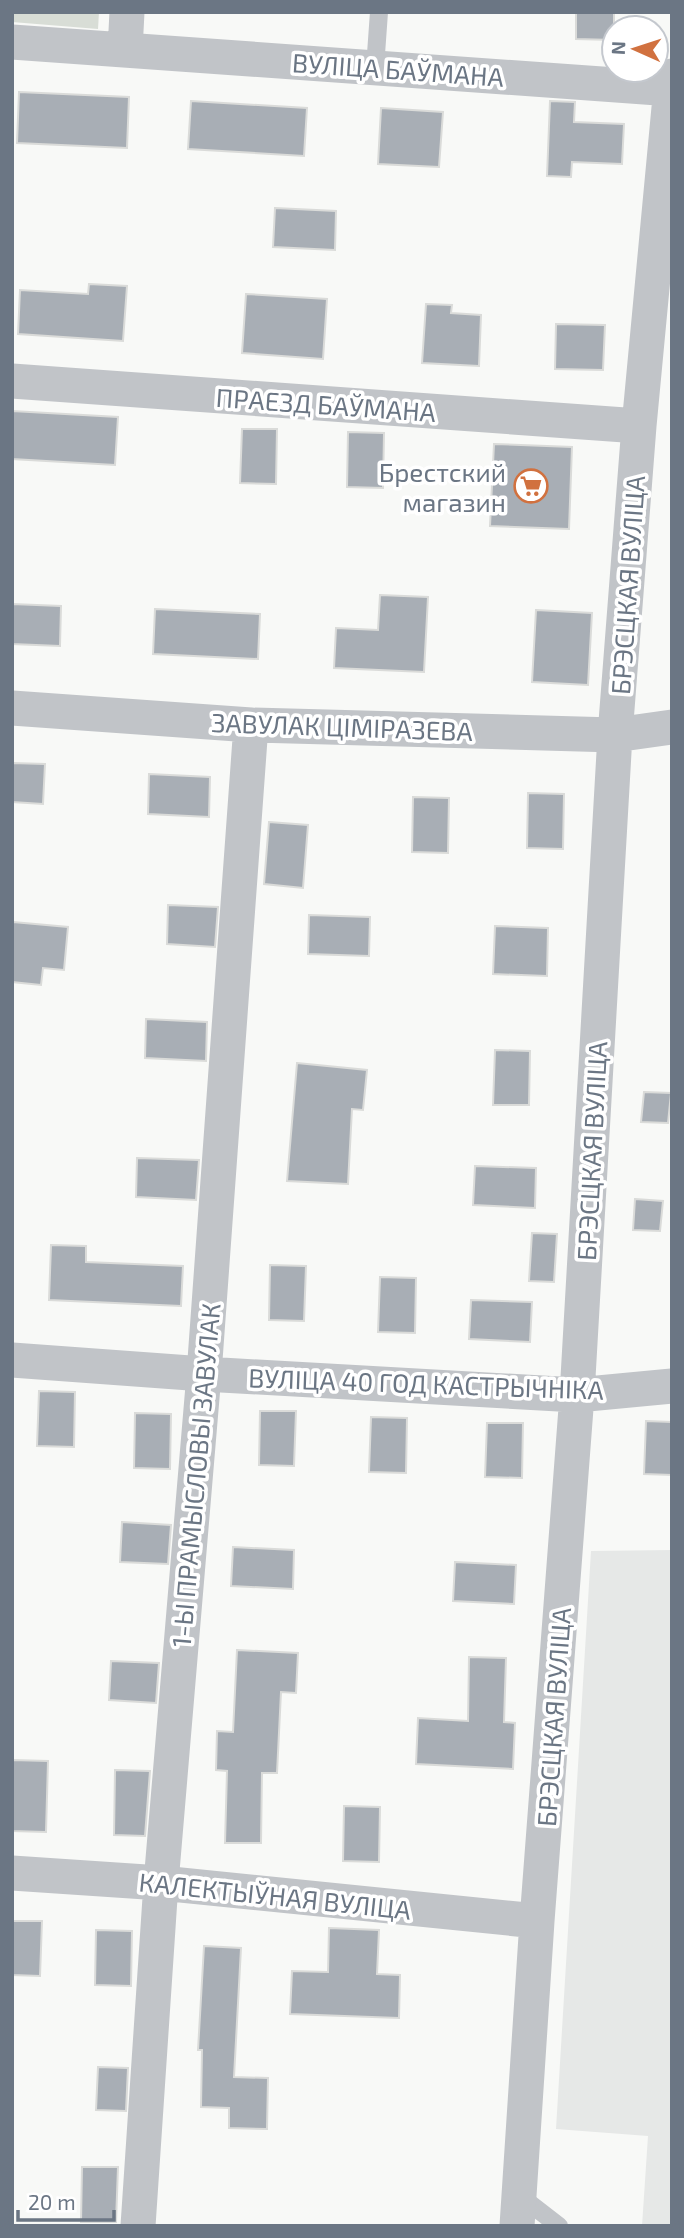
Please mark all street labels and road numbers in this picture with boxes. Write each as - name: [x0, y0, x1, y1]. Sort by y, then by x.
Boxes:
- street label: ВУЛІЦА БАЎМАНА: [291, 46, 505, 92]
- street label: ПРАЕЗД БАЎМАНА: [215, 381, 437, 427]
- street label: БРЭСЦКАЯ ВУЛІЦА: [604, 474, 650, 696]
- street label: ЗАВУЛАК ЦІМІРАЗЕВА: [211, 706, 473, 746]
- street label: БРЭСЦКАЯ ВУЛІЦА: [570, 1040, 612, 1262]
- street label: 1-Ы ПРАМЫСЛОВЫ ЗАВУЛАК: [165, 1302, 225, 1648]
- street label: ВУЛІЦА 40 ГОД КАСТРЫЧНІКА: [248, 1361, 604, 1405]
- street label: БРЭСЦКАЯ ВУЛІЦА: [530, 1606, 576, 1828]
- street label: КАЛЕКТЫЎНАЯ ВУЛІЦА: [137, 1865, 413, 1925]

